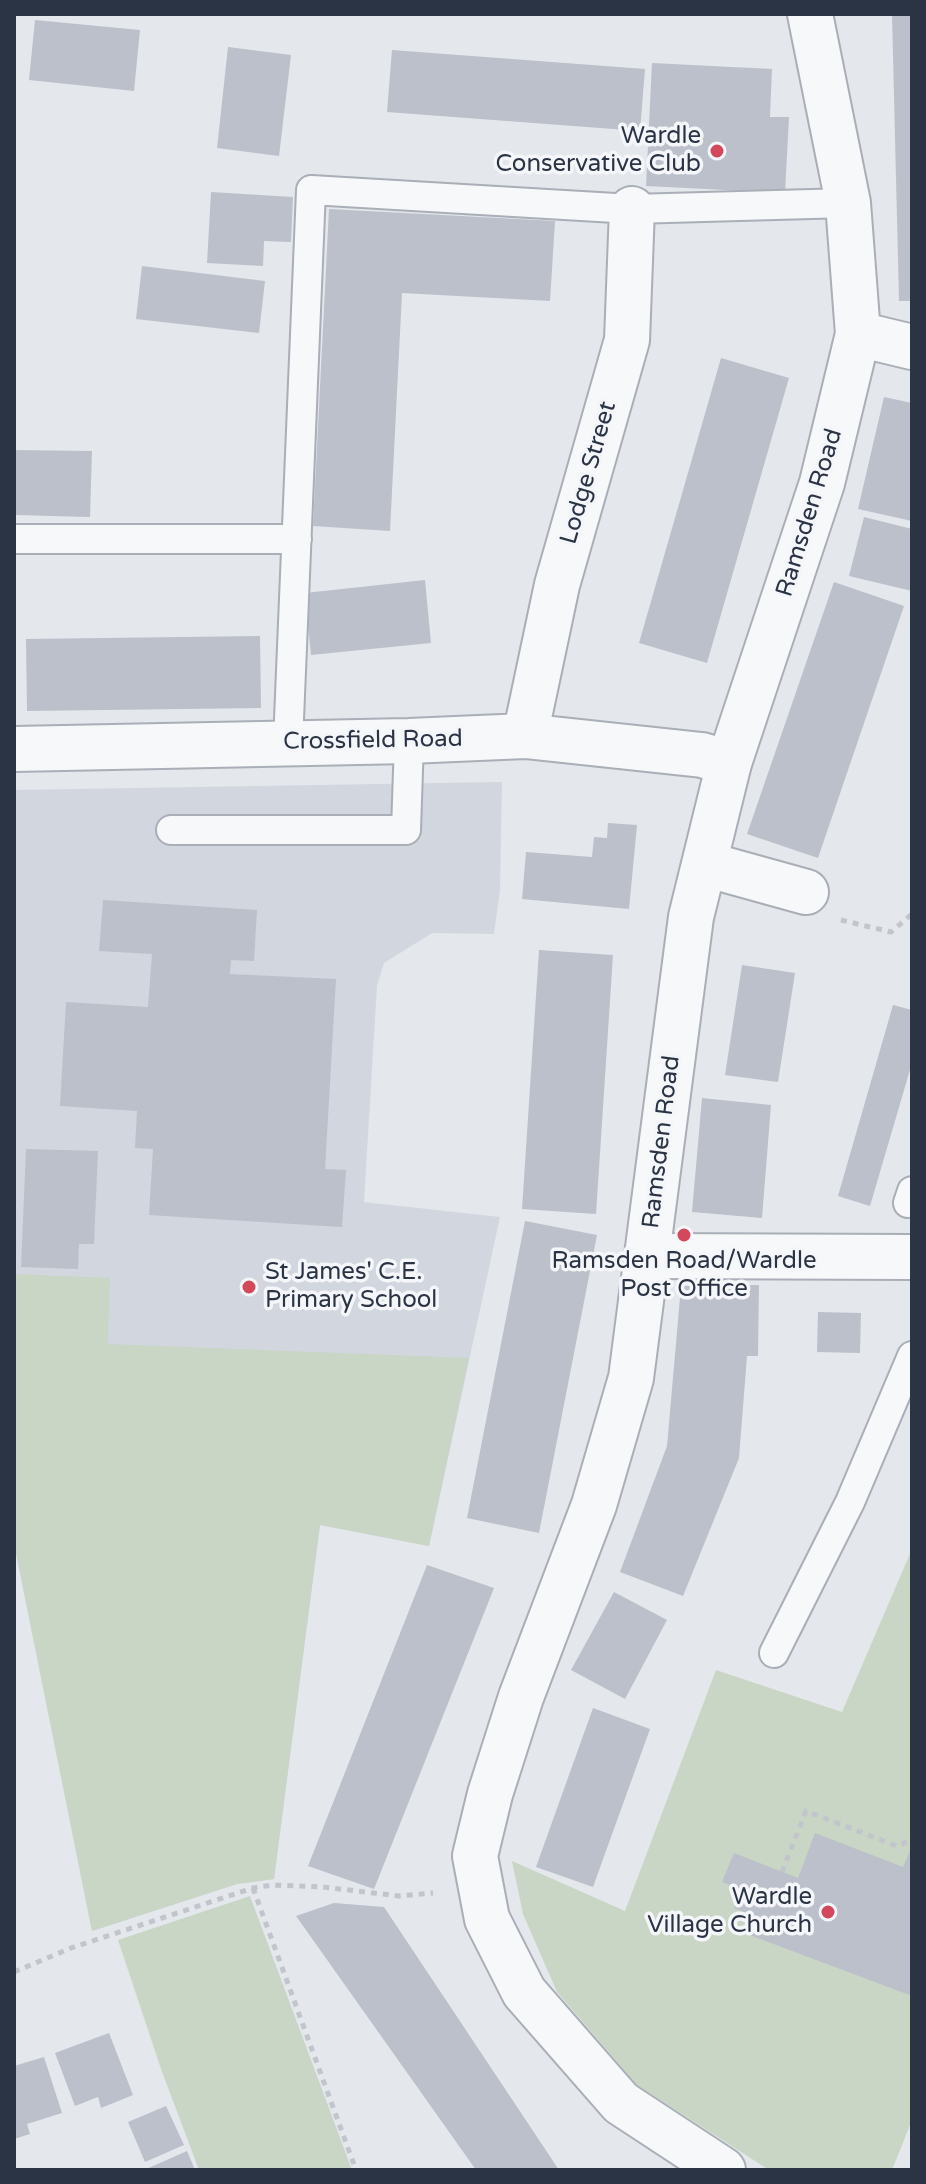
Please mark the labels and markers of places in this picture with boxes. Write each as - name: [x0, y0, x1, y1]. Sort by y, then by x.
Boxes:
- place label: Wardle Conservative Club: [495, 123, 701, 179]
- marker: Wardle Conservative Club: [708, 142, 726, 160]
- marker: Ramsden Road/Wardle Post Office: [675, 1226, 693, 1244]
- place label: Ramsden Road/Wardle Post Office: [552, 1248, 816, 1304]
- place label: St James' C.E. Primary School: [265, 1259, 437, 1315]
- marker: St James' C.E. Primary School: [240, 1278, 258, 1296]
- place label: Wardle Village Church: [647, 1884, 812, 1940]
- marker: Wardle Village Church: [819, 1903, 837, 1921]

